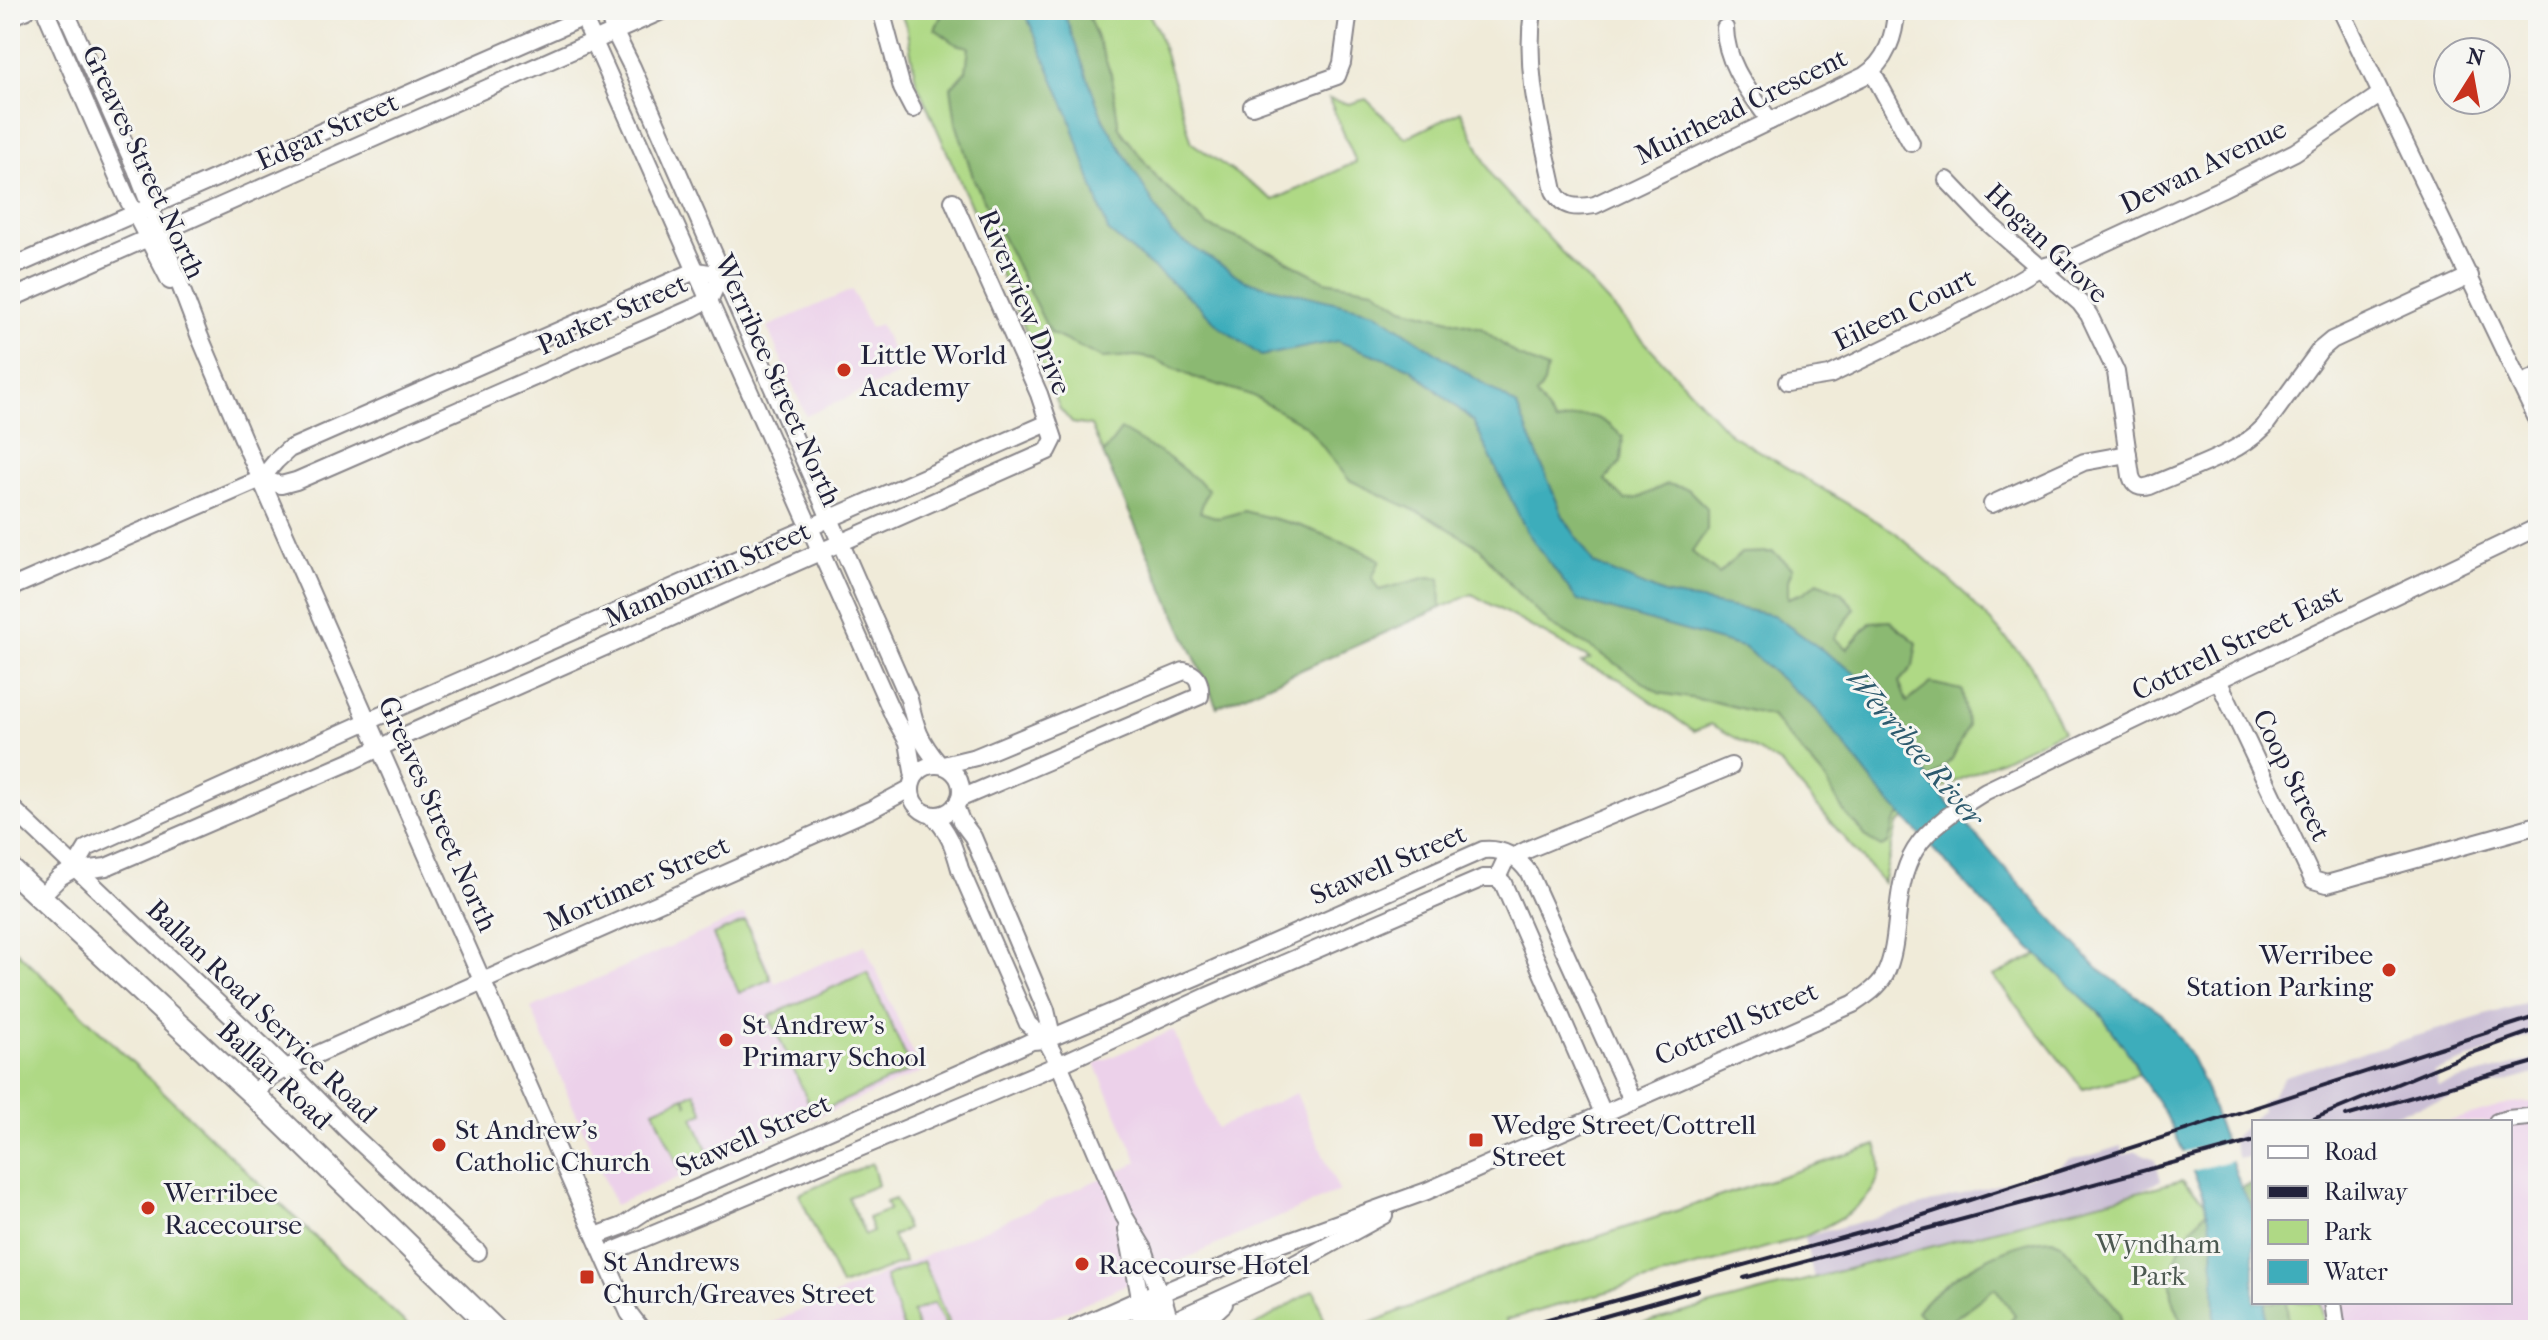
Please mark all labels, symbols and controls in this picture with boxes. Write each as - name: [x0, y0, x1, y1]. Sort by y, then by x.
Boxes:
- north arrow: [2432, 36, 2512, 116]
- street label: Greaves Street North: [75, 40, 213, 284]
- street label: Muirhead Crescent: [1630, 40, 1852, 172]
- text: N: [2465, 43, 2487, 72]
- street label: Edgar Street: [251, 85, 403, 177]
- street label: Dewan Avenue: [2114, 111, 2292, 221]
- street label: Hogan Grove: [1978, 176, 2116, 310]
- street label: Riverview Drive: [971, 204, 1079, 400]
- street label: Werribee Street North: [707, 248, 849, 511]
- street label: Eileen Court: [1828, 261, 1980, 357]
- street label: Parker Street: [532, 266, 692, 362]
- place label: Little World Academy: [859, 338, 1007, 403]
- marker: Little World Academy: [835, 361, 853, 379]
- street label: Mambourin Street: [599, 514, 815, 634]
- street label: Cottrell Street East: [2126, 577, 2348, 707]
- water label: Werribee River: [1839, 662, 1993, 836]
- street label: Greaves Street North: [371, 691, 505, 937]
- street label: Coop Street: [2246, 704, 2338, 846]
- street label: Stawell Street: [1305, 816, 1471, 912]
- street label: Mortimer Street: [540, 828, 734, 938]
- street label: Ballan Road Service Road: [140, 892, 384, 1130]
- place label: Werribee Station Parking: [2186, 938, 2374, 1003]
- marker: Werribee Station Parking: [2380, 961, 2398, 979]
- street label: Cottrell Street: [1650, 974, 1822, 1072]
- place label: St Andrew's Primary School: [742, 1008, 927, 1073]
- street label: Ballan Road: [211, 1014, 339, 1136]
- marker: St Andrew's Primary School: [717, 1031, 735, 1049]
- street label: Stawell Street: [670, 1086, 836, 1184]
- place label: Wedge Street/Cottrell Street: [1491, 1108, 1756, 1173]
- place label: St Andrew's Catholic Church: [455, 1113, 651, 1178]
- legend: [2252, 1120, 2512, 1304]
- marker: Wedge Street/Cottrell Street: [1467, 1131, 1485, 1149]
- marker: St Andrew's Catholic Church: [430, 1136, 448, 1154]
- text: Road: [2324, 1138, 2378, 1166]
- place label: Werribee Racecourse: [163, 1176, 302, 1241]
- text: Railway: [2324, 1178, 2409, 1206]
- marker: Werribee Racecourse: [139, 1199, 157, 1217]
- text: Park: [2324, 1218, 2372, 1246]
- park label: Wyndham Park: [2095, 1227, 2221, 1292]
- place label: St Andrews Church/Greaves Street: [603, 1245, 875, 1310]
- place label: Racecourse Hotel: [1098, 1248, 1310, 1281]
- marker: Racecourse Hotel: [1073, 1255, 1091, 1273]
- text: Water: [2323, 1258, 2388, 1286]
- marker: St Andrews Church/Greaves Street: [578, 1268, 596, 1286]

